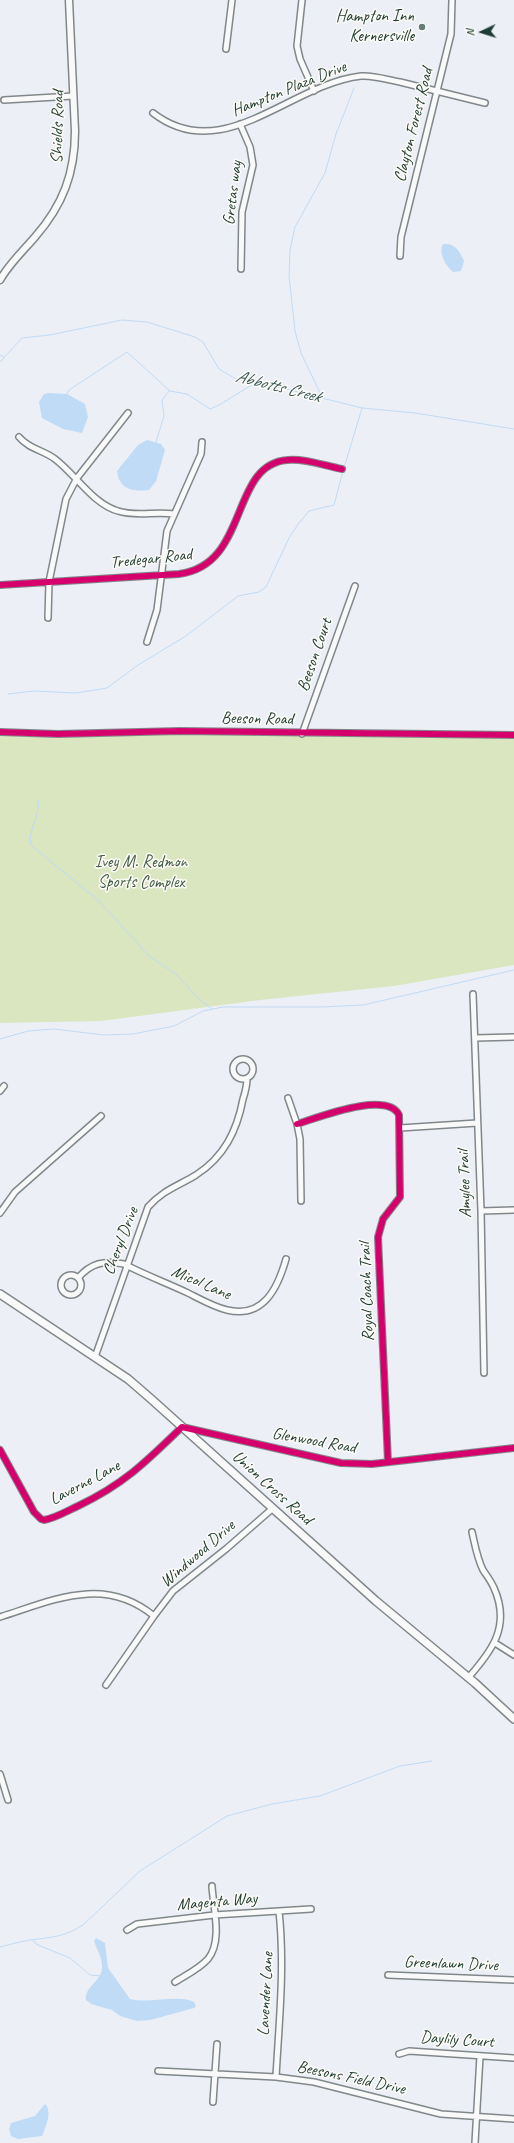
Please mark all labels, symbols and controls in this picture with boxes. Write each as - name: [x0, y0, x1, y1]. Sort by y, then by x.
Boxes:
- place label: Hampton Inn Kernersville: [336, 7, 414, 47]
- north arrow: [462, 12, 502, 52]
- marker: Hampton Inn Kernersville: [417, 22, 427, 32]
- text: N: [463, 29, 477, 37]
- street label: Hampton Plaza Drive: [229, 57, 349, 121]
- street label: Clayton Forest Road: [390, 66, 438, 184]
- street label: Shields Road: [47, 90, 69, 164]
- street label: Gretas way: [219, 160, 247, 226]
- water label: Abbotts Creek: [233, 366, 323, 408]
- street label: Tredegar Road: [109, 545, 193, 573]
- street label: Beeson Court: [293, 616, 337, 694]
- street label: Beeson Road: [221, 708, 293, 730]
- park label: Ivey M. Redmon Sports Complex: [95, 853, 187, 893]
- street label: Amylee Trail: [454, 1150, 476, 1218]
- street label: Cheryl Drive: [99, 1204, 143, 1278]
- street label: Royal Coach Trail: [355, 1242, 379, 1342]
- street label: Micol Lane: [168, 1261, 234, 1305]
- street label: Glenwood Road: [271, 1424, 357, 1458]
- street label: Union Cross Road: [228, 1447, 316, 1529]
- street label: Laverne Lane: [46, 1456, 124, 1510]
- street label: Windwood Drive: [156, 1516, 240, 1592]
- street label: Magenta Way: [176, 1888, 258, 1916]
- street label: Lavender Lane: [254, 1952, 278, 2036]
- street label: Greenlawn Drive: [404, 1952, 498, 1976]
- street label: Daylily Court: [420, 2027, 494, 2053]
- street label: Beesons Field Drive: [295, 2057, 407, 2099]

